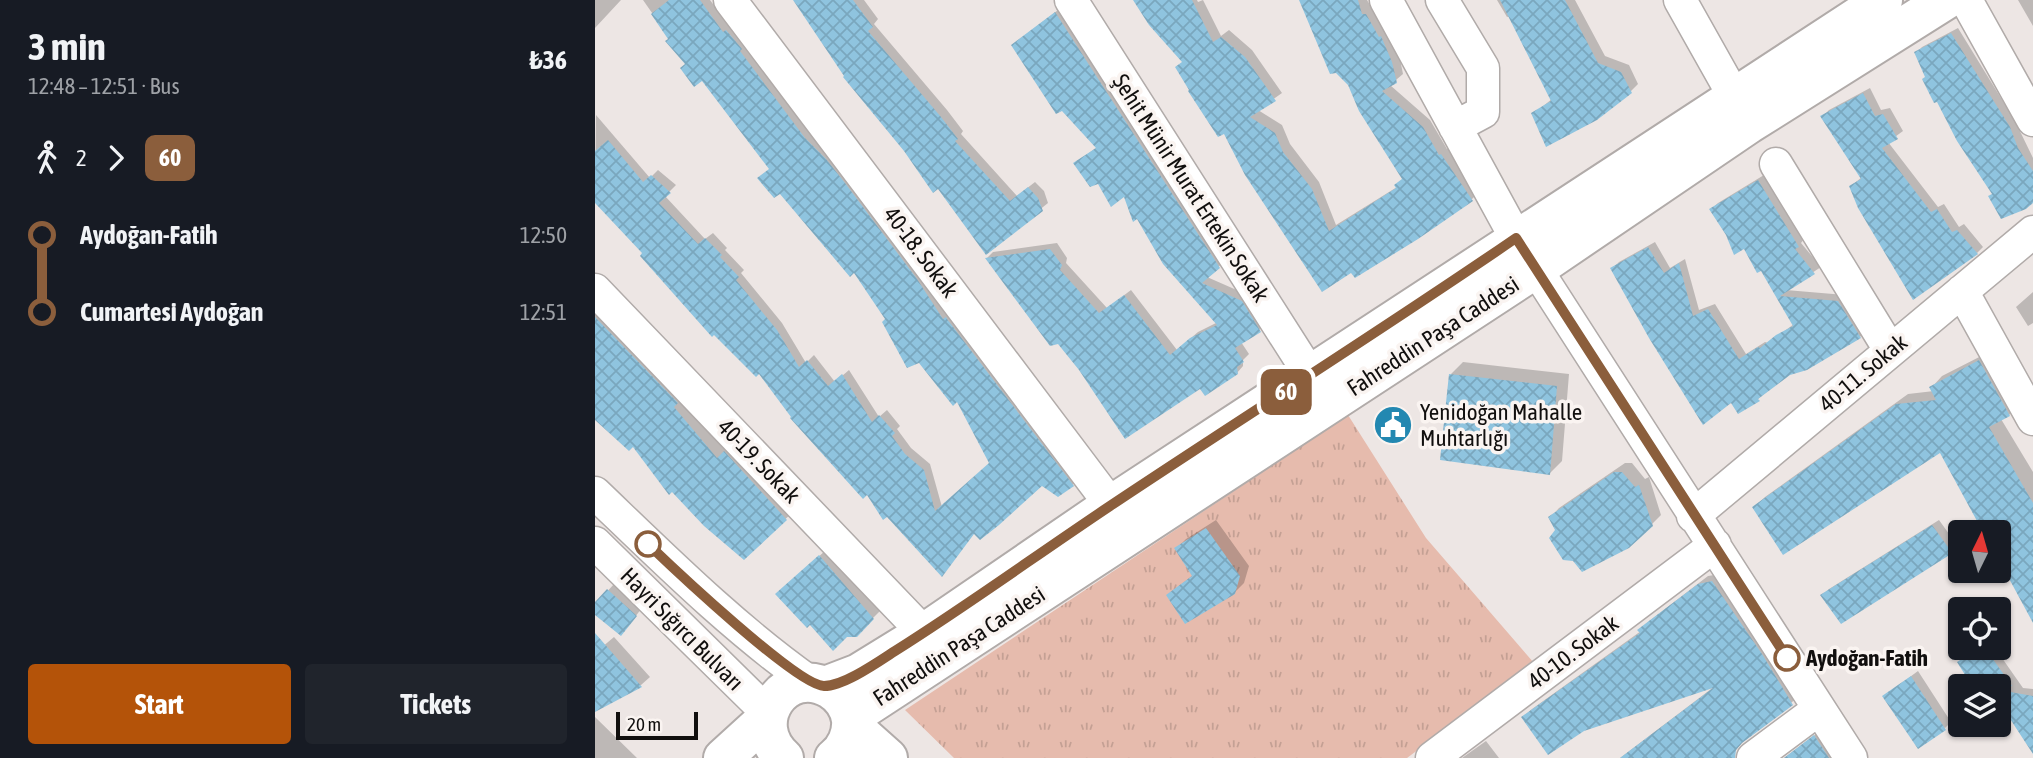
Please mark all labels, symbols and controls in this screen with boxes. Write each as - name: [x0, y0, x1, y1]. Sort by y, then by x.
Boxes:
- text: 3 min: [28, 25, 106, 68]
- text: ₺36: [530, 45, 567, 75]
- street label: Şehit Münir Murat Ertekin Sokak: [1108, 69, 1274, 307]
- text: 12:48 – 12:51 · Bus: [28, 73, 180, 99]
- icon: walk: [28, 139, 66, 177]
- icon: forward: [97, 139, 135, 177]
- text: 60: [159, 144, 181, 171]
- text: 2: [76, 145, 87, 171]
- street label: 40-18. Sokak: [879, 202, 963, 302]
- text: Aydoğan-Fatih: [80, 220, 218, 250]
- text: 12:50: [520, 222, 567, 248]
- street label: Fahreddin Paşa Caddesi: [1342, 271, 1524, 401]
- text: Cumartesi Aydoğan: [80, 297, 263, 327]
- text: 12:51: [520, 299, 567, 325]
- street label: 40-11. Sokak: [1814, 329, 1912, 417]
- line badge: 60: [1255, 369, 1317, 415]
- text: 60: [1275, 378, 1297, 405]
- place label: Yenidoğan Mahalle Muhtarlığı: [1420, 399, 1582, 451]
- public building icon: Yenidoğan Mahalle Muhtarlığı: [1372, 404, 1414, 446]
- street label: 40-19. Sokak: [713, 414, 805, 508]
- north arrow: [1948, 520, 2011, 583]
- map controls: [1948, 520, 2011, 737]
- unlabelled marker: [635, 531, 661, 557]
- street label: Hayri Sığırcı Bulvarı: [615, 562, 749, 696]
- street label: Fahreddin Paşa Caddesi: [868, 581, 1050, 711]
- button: locate: [1948, 597, 2011, 660]
- street label: 40-10. Sokak: [1523, 610, 1623, 694]
- marker: Aydoğan-Fatih: [1774, 645, 1800, 671]
- place label: Aydoğan-Fatih: [1805, 645, 1928, 671]
- button: Start: [28, 664, 291, 744]
- button: Tickets: [305, 664, 567, 744]
- button: layers: [1948, 674, 2011, 737]
- scale bar: [616, 709, 698, 741]
- text: 20 m: [627, 713, 661, 735]

